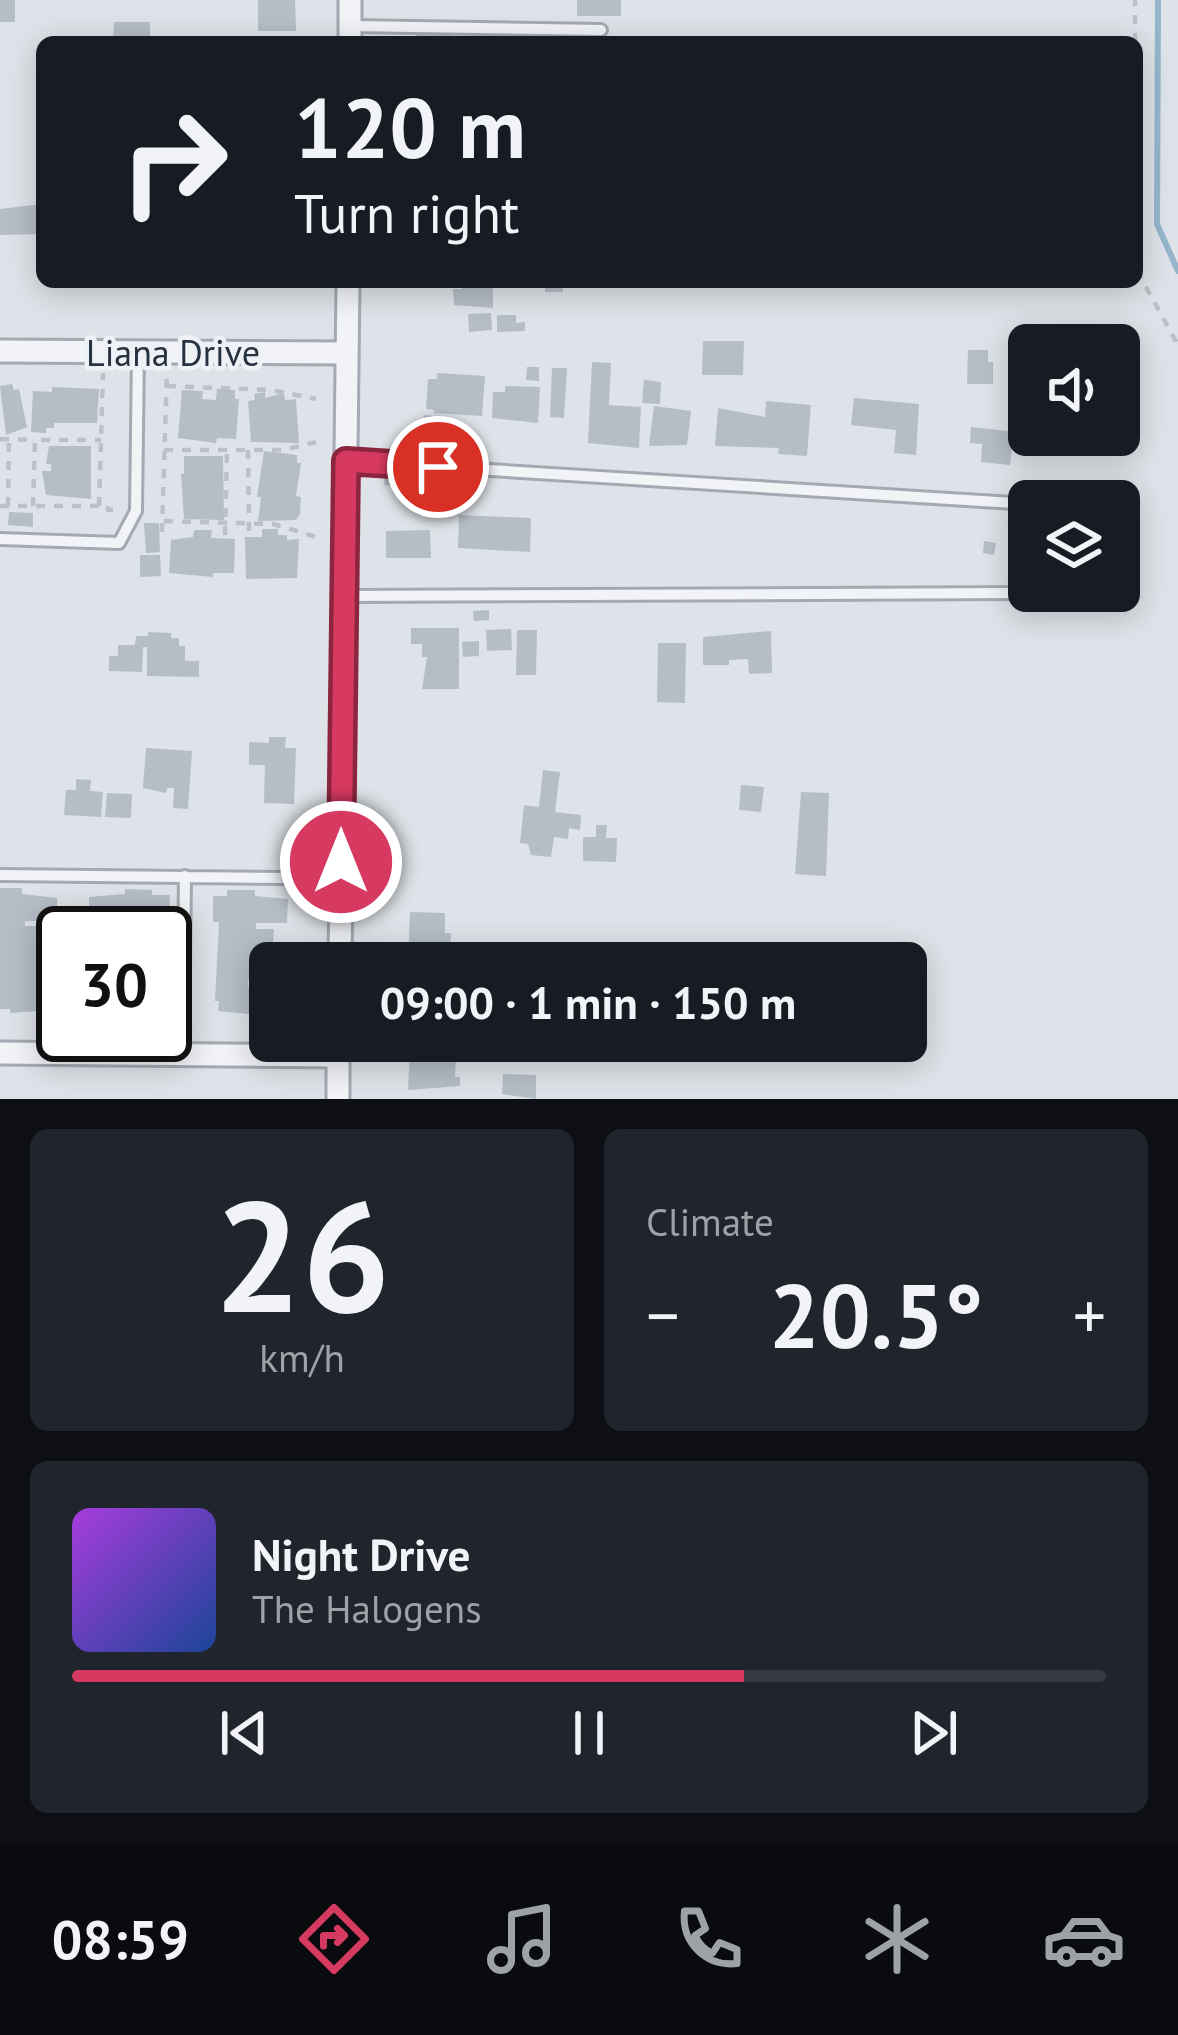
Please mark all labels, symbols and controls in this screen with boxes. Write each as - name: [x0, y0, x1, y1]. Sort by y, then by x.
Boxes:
- text: 120 m: [294, 72, 526, 181]
- icon: right: [96, 84, 252, 240]
- text: Turn right: [294, 178, 519, 248]
- map controls: [1008, 324, 1140, 612]
- button: sound: [1008, 324, 1140, 456]
- street label: Liana Drive: [86, 329, 260, 376]
- pin: [387, 416, 489, 518]
- icon: arrive: [405, 434, 471, 500]
- button: layers: [1008, 480, 1140, 612]
- position arrow: [278, 799, 404, 925]
- speed limit sign: 30: [36, 906, 192, 1062]
- text: 09:00 · 1 min · 150 m: [380, 973, 796, 1031]
- text: 26: [214, 1153, 390, 1355]
- text: Climate: [646, 1196, 774, 1247]
- text: 20.5°: [769, 1256, 983, 1373]
- text: −: [646, 1272, 679, 1357]
- text: +: [1073, 1272, 1106, 1357]
- text: km/h: [259, 1332, 345, 1383]
- text: Night Drive: [252, 1525, 470, 1583]
- text: The Halogens: [252, 1583, 482, 1634]
- icon: previous: [211, 1700, 277, 1766]
- icon: pause: [556, 1700, 622, 1766]
- icon: next: [901, 1700, 967, 1766]
- icon: directions: [292, 1897, 376, 1981]
- icon: music: [480, 1897, 564, 1981]
- icon: phone: [667, 1897, 751, 1981]
- icon: climate: [855, 1897, 939, 1981]
- icon: car: [1042, 1897, 1126, 1981]
- text: 08:59: [52, 1904, 189, 1974]

